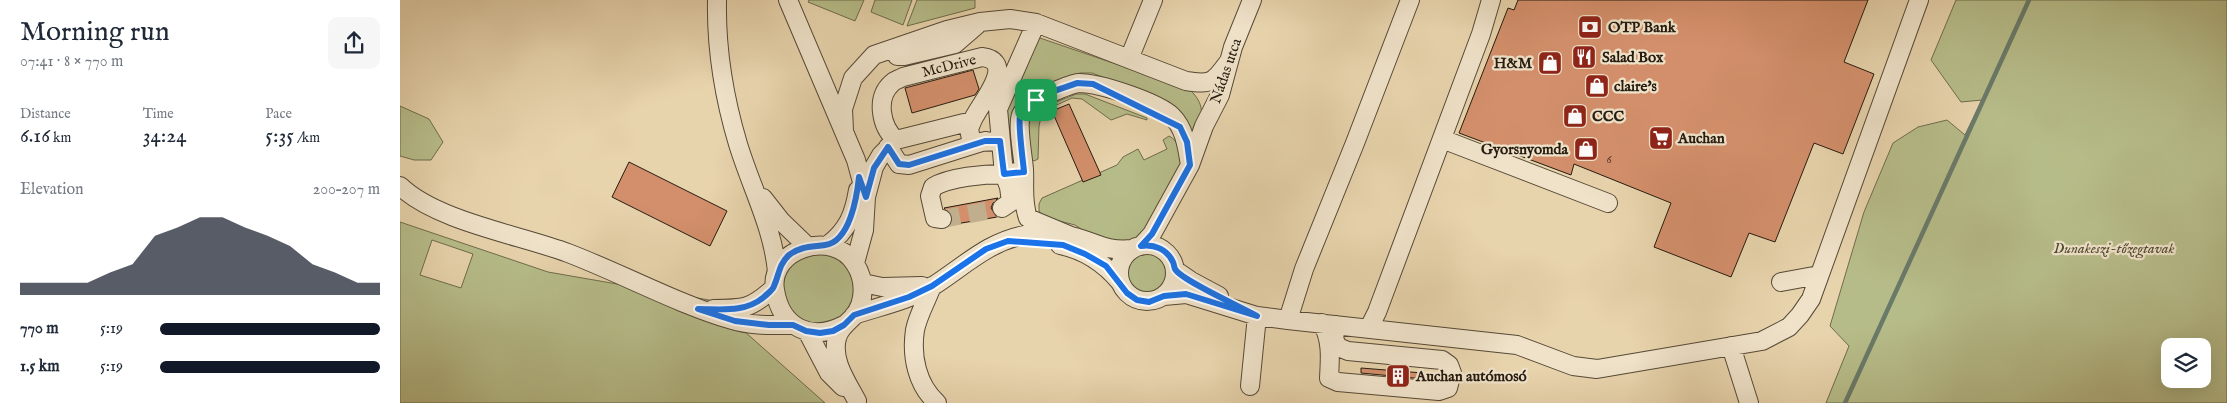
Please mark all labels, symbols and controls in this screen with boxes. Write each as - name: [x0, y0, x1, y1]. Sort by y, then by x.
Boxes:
- bank icon: OTP Bank: [1577, 14, 1603, 40]
- text: Morning run: [20, 15, 170, 50]
- button: share: [328, 17, 380, 69]
- place label: OTP Bank: [1608, 18, 1677, 37]
- street label: Nádas utca: [1206, 35, 1246, 106]
- restaurant icon: Salad Box: [1571, 44, 1597, 70]
- place label: Salad Box: [1602, 48, 1664, 67]
- street label: McDrive: [920, 50, 978, 82]
- shop icon: H&M: [1537, 50, 1563, 76]
- text: 07:41 · 8 × 770 m: [20, 52, 123, 72]
- place label: H&M: [1494, 54, 1532, 73]
- shop icon: claire's: [1584, 73, 1610, 99]
- place label: claire's: [1614, 77, 1657, 96]
- pin: [1015, 79, 1057, 121]
- icon: arrive: [1022, 86, 1050, 114]
- shop icon: CCC: [1562, 103, 1588, 129]
- text: Distance: [20, 105, 71, 123]
- text: Time: [143, 105, 174, 123]
- text: Pace: [265, 105, 292, 123]
- place label: CCC: [1592, 107, 1624, 126]
- text: 6.16: [20, 123, 50, 150]
- text: 34:24: [143, 123, 186, 150]
- text: 5:35: [265, 123, 294, 150]
- supermarket icon: Auchan: [1648, 125, 1674, 151]
- text: km: [50, 129, 71, 147]
- text: /km: [294, 129, 320, 147]
- place label: Auchan: [1677, 129, 1725, 148]
- shop icon: Gyorsnyomda: [1573, 136, 1599, 162]
- place label: Gyorsnyomda: [1481, 140, 1569, 159]
- house number: 6: [1606, 152, 1612, 167]
- text: Elevation: [20, 180, 83, 200]
- text: 200–207 m: [313, 180, 380, 200]
- park label: Dunakeszi-tőzegtavak: [2054, 239, 2174, 259]
- text: 770 m: [20, 319, 59, 339]
- text: 5:19: [100, 319, 123, 339]
- map controls: [2161, 338, 2211, 388]
- button: layers: [2161, 338, 2211, 388]
- text: 1.5 km: [20, 357, 60, 377]
- text: 5:19: [100, 357, 123, 377]
- building icon: Auchan autómosó: [1385, 363, 1411, 389]
- place label: Auchan autómosó: [1415, 367, 1527, 386]

